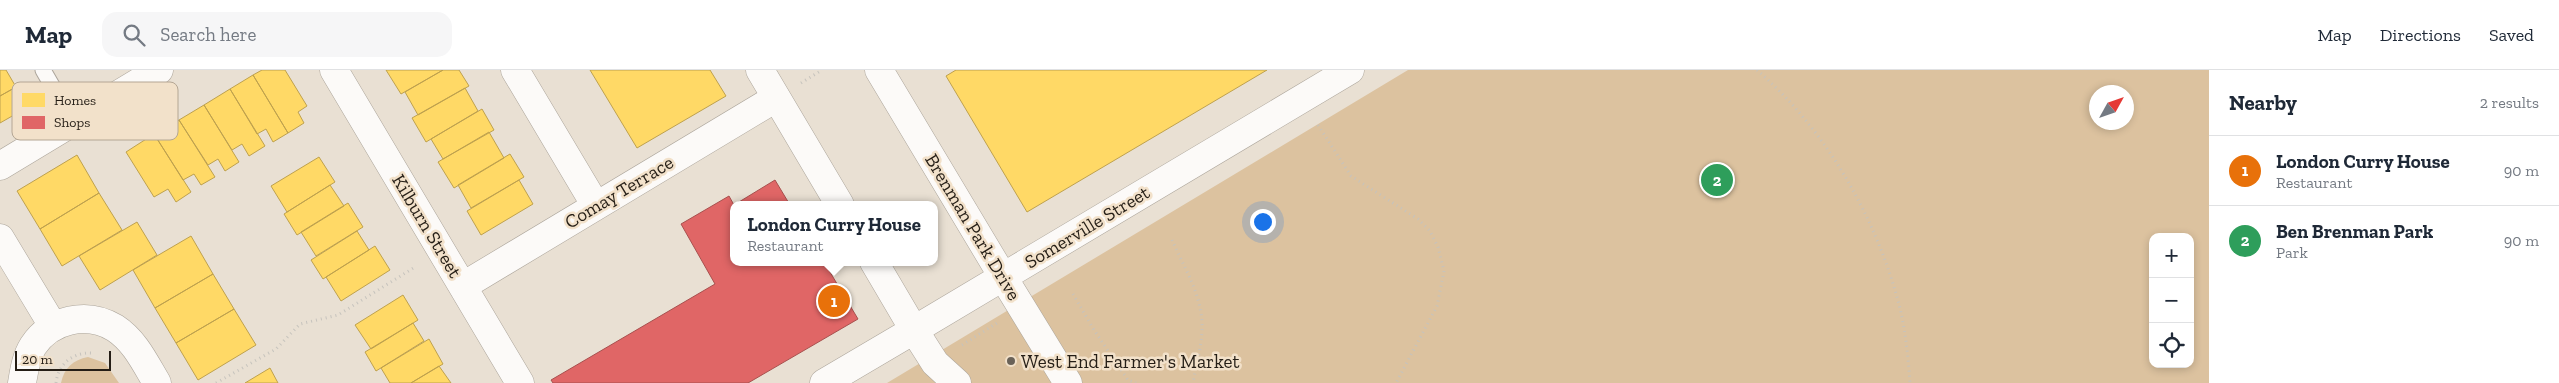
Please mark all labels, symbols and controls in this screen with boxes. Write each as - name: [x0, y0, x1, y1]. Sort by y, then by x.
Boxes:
- search box: [102, 12, 452, 57]
- text: Map: [25, 20, 72, 49]
- icon: search: [120, 21, 148, 49]
- text: Search here: [160, 23, 257, 46]
- text: Map: [2317, 24, 2352, 46]
- text: Directions: [2380, 24, 2461, 46]
- text: Saved: [2489, 24, 2534, 46]
- legend: [12, 82, 178, 140]
- north arrow: [2089, 85, 2134, 130]
- text: Nearby: [2229, 90, 2297, 115]
- text: Homes: [54, 92, 96, 109]
- text: 2 results: [2480, 93, 2539, 112]
- text: Shops: [54, 114, 90, 131]
- street label: Comay Terrace: [560, 150, 678, 233]
- street label: Brenman Park Drive: [920, 150, 1026, 304]
- text: London Curry House: [2276, 150, 2450, 173]
- pin: 2: [1701, 161, 1733, 199]
- text: 1: [2242, 161, 2248, 180]
- text: 90 m: [2504, 161, 2539, 180]
- street label: Kilburn Street: [387, 170, 467, 282]
- text: Restaurant: [2276, 173, 2352, 192]
- street label: Somerville Street: [1020, 181, 1154, 273]
- popup: [730, 201, 938, 266]
- your location: [1250, 209, 1276, 235]
- text: London Curry House: [747, 213, 921, 236]
- text: Ben Brenman Park: [2276, 220, 2433, 243]
- text: 2: [2241, 231, 2249, 250]
- text: 90 m: [2504, 231, 2539, 250]
- map controls: [2149, 233, 2194, 368]
- button: +: [2149, 233, 2194, 278]
- text: Restaurant: [747, 236, 824, 255]
- text: Park: [2276, 243, 2308, 262]
- button: −: [2149, 278, 2194, 323]
- pin: 1: [818, 282, 850, 320]
- button: locate: [2149, 323, 2194, 368]
- scale bar: [15, 348, 111, 371]
- place label: West End Farmer's Market: [1021, 350, 1240, 373]
- text: 20 m: [22, 351, 53, 368]
- marker: West End Farmer's Market: [1005, 355, 1017, 367]

